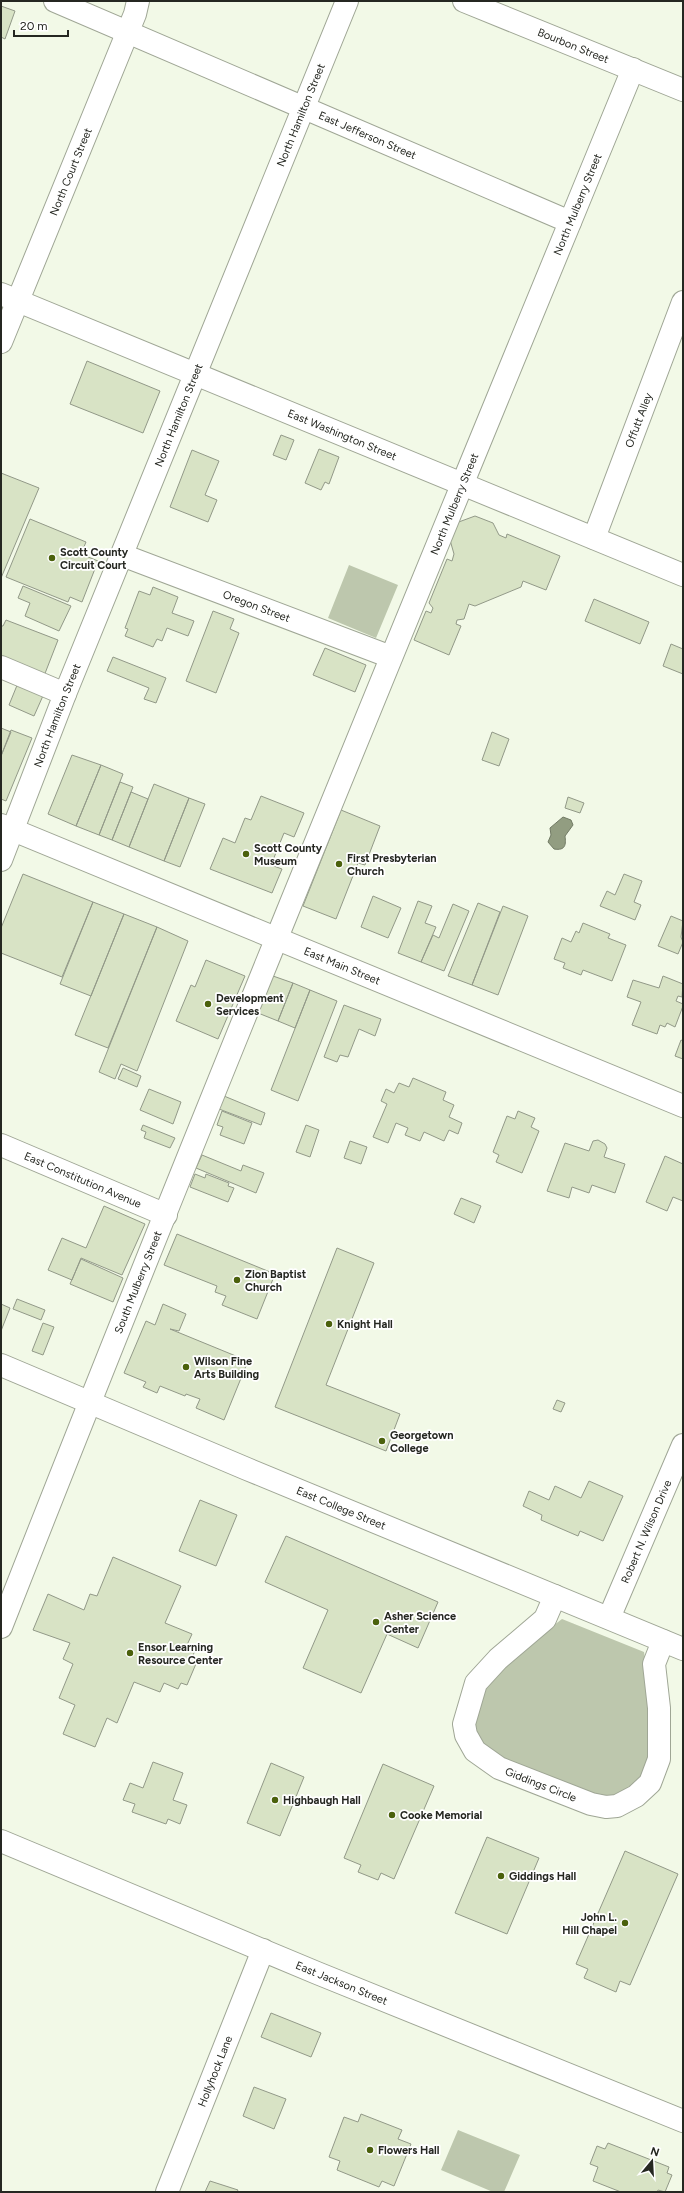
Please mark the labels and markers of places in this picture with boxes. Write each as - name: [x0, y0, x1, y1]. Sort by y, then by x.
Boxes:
- place label: Scott County Circuit Court: [60, 546, 129, 572]
- marker: Scott County Circuit Court: [47, 553, 57, 563]
- place label: Scott County Museum: [254, 842, 323, 868]
- marker: Scott County Museum: [241, 849, 251, 859]
- place label: First Presbyterian Church: [347, 852, 437, 878]
- marker: First Presbyterian Church: [334, 859, 344, 869]
- place label: Development Services: [216, 992, 284, 1018]
- marker: Development Services: [203, 999, 213, 1009]
- place label: Zion Baptist Church: [245, 1268, 307, 1294]
- marker: Zion Baptist Church: [232, 1275, 242, 1285]
- place label: Knight Hall: [337, 1318, 393, 1331]
- marker: Knight Hall: [324, 1319, 334, 1329]
- place label: Wilson Fine Arts Building: [194, 1355, 259, 1381]
- marker: Wilson Fine Arts Building: [181, 1362, 191, 1372]
- place label: Georgetown College: [390, 1429, 453, 1455]
- marker: Georgetown College: [377, 1436, 387, 1446]
- place label: Asher Science Center: [384, 1610, 456, 1636]
- marker: Asher Science Center: [371, 1617, 381, 1627]
- place label: Ensor Learning Resource Center: [138, 1641, 224, 1667]
- marker: Ensor Learning Resource Center: [125, 1648, 135, 1658]
- place label: Highbaugh Hall: [283, 1794, 361, 1807]
- marker: Highbaugh Hall: [270, 1795, 280, 1805]
- place label: Cooke Memorial: [400, 1809, 483, 1822]
- marker: Cooke Memorial: [387, 1810, 397, 1820]
- place label: Giddings Hall: [509, 1870, 576, 1883]
- marker: Giddings Hall: [496, 1871, 506, 1881]
- place label: John L. Hill Chapel: [562, 1911, 617, 1937]
- marker: John L. Hill Chapel: [620, 1918, 630, 1928]
- place label: Flowers Hall: [378, 2144, 440, 2157]
- marker: Flowers Hall: [365, 2145, 375, 2155]

